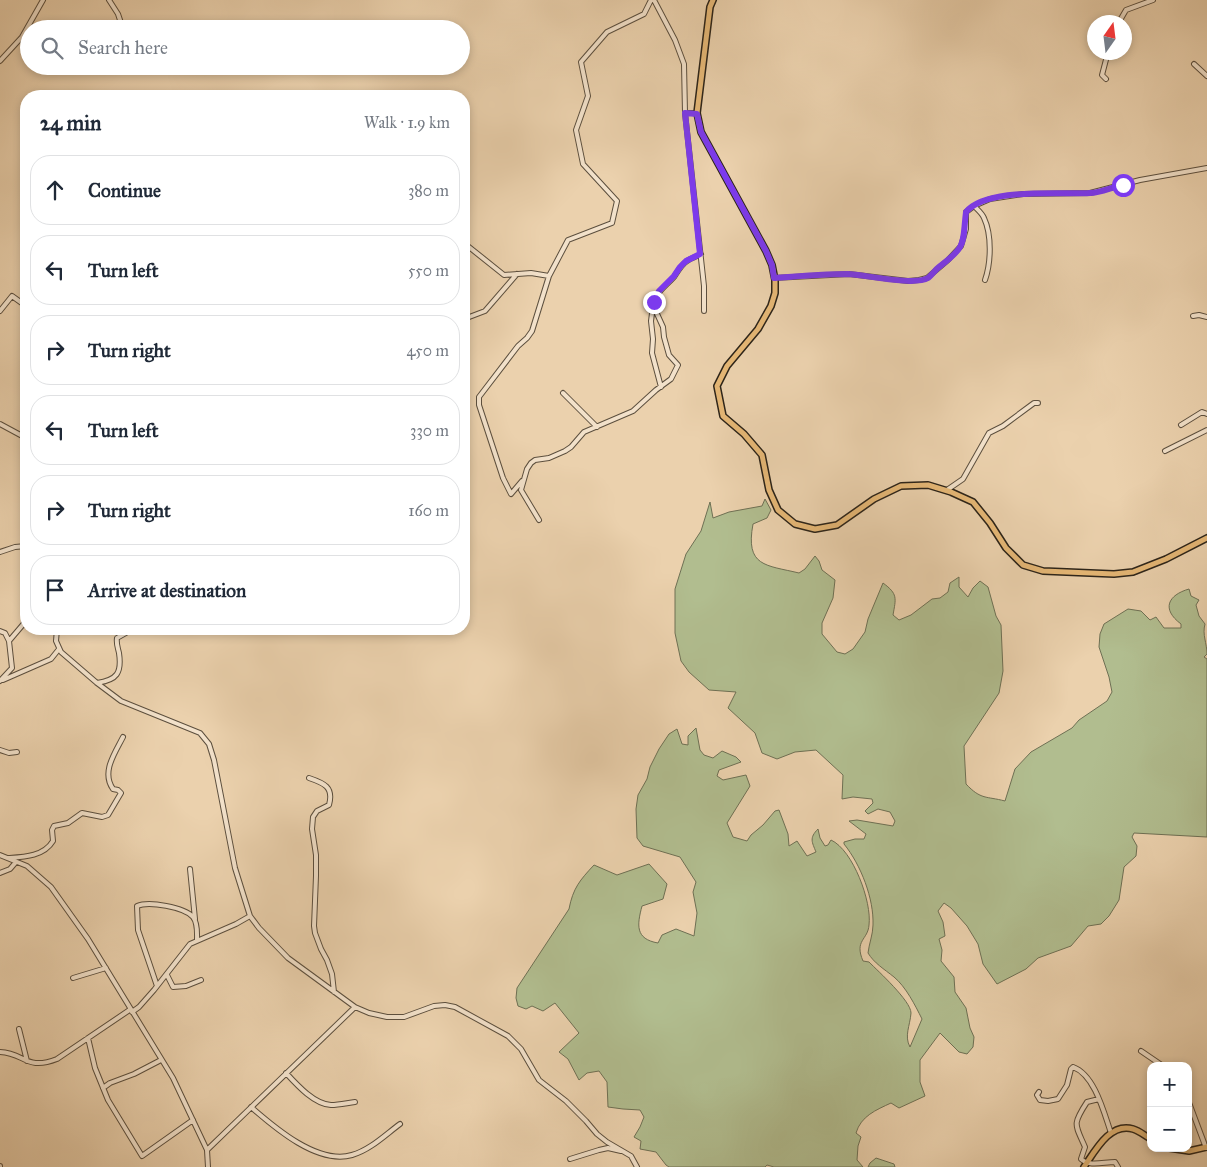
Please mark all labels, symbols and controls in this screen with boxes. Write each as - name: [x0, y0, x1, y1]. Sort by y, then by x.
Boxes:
- north arrow: [1087, 15, 1132, 60]
- search box: [20, 20, 470, 75]
- icon: search: [38, 34, 66, 62]
- text: Search here: [78, 36, 168, 59]
- text: 24 min: [40, 110, 101, 136]
- text: Walk · 1.9 km: [364, 113, 450, 132]
- route start: [1112, 174, 1135, 197]
- icon: ahead: [41, 176, 69, 204]
- text: Continue: [88, 179, 161, 202]
- text: 380 m: [408, 181, 449, 200]
- icon: left: [41, 256, 69, 284]
- text: Turn left: [88, 259, 158, 282]
- text: 550 m: [408, 261, 449, 280]
- route end: [643, 291, 666, 314]
- icon: right: [41, 336, 69, 364]
- text: Turn right: [88, 339, 171, 362]
- text: 450 m: [406, 341, 449, 360]
- icon: left: [41, 416, 69, 444]
- text: Turn left: [88, 419, 158, 442]
- text: 330 m: [410, 421, 449, 440]
- icon: right: [41, 496, 69, 524]
- text: Turn right: [88, 499, 171, 522]
- text: 160 m: [408, 501, 449, 520]
- icon: arrive: [41, 576, 69, 604]
- text: Arrive at destination: [88, 579, 246, 602]
- map controls: [1147, 1062, 1192, 1152]
- button: +: [1147, 1062, 1192, 1107]
- button: −: [1147, 1107, 1192, 1152]

